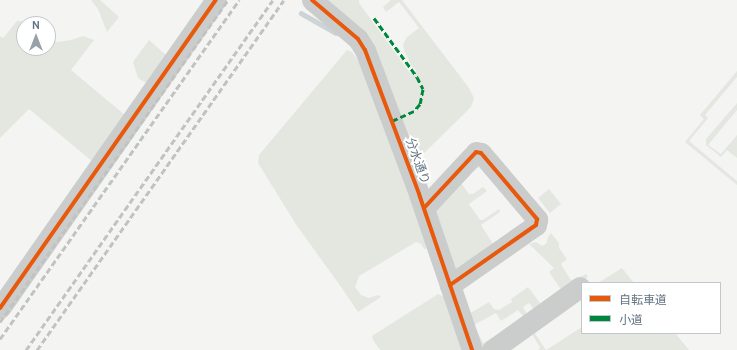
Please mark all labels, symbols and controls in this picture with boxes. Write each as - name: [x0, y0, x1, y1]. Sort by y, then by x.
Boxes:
- north arrow: [16, 16, 56, 56]
- text: N: [32, 18, 40, 32]
- street label: 分水通り: [403, 136, 433, 186]
- legend: [581, 282, 721, 334]
- text: 自転車道: [619, 292, 667, 307]
- text: 小道: [619, 312, 643, 327]

